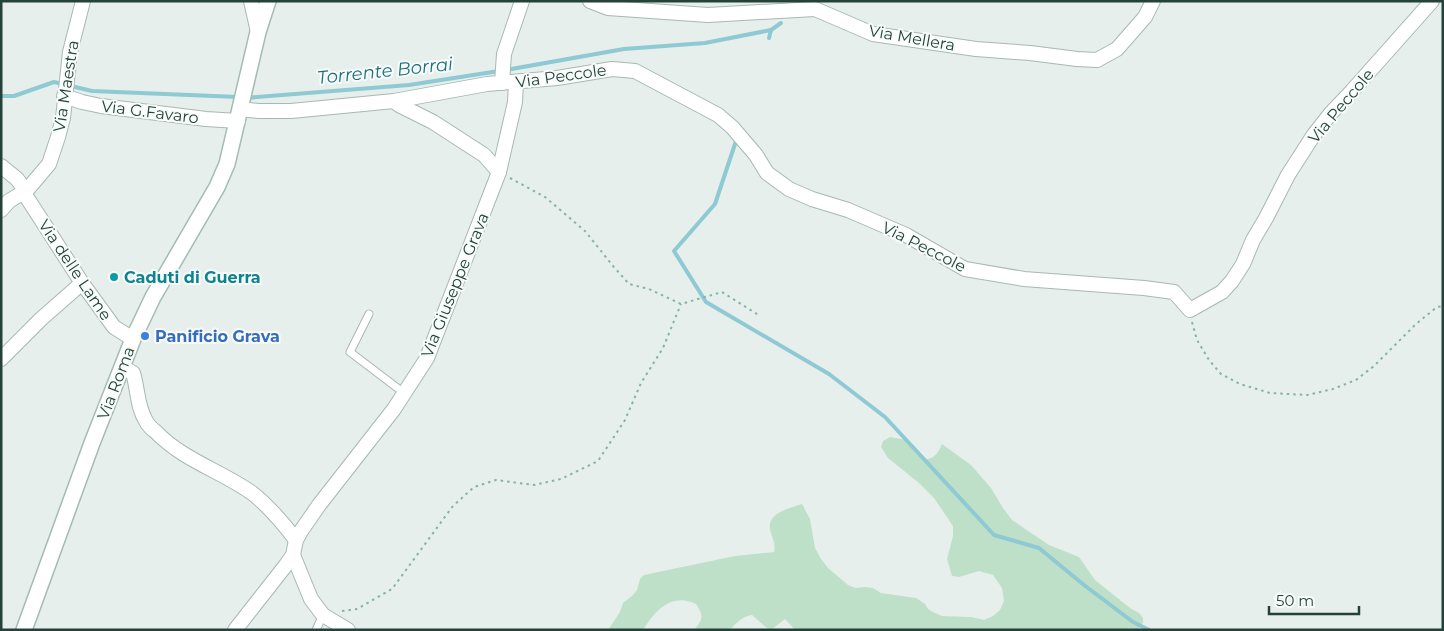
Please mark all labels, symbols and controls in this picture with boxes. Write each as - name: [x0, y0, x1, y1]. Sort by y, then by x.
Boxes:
- street label: Via Mellera: [867, 21, 957, 55]
- street label: Via Maestra: [49, 39, 83, 133]
- water label: Torrente Borrai: [316, 53, 454, 89]
- street label: Via Peccole: [514, 60, 608, 92]
- street label: Via Peccole: [1304, 65, 1378, 147]
- street label: Via G.Favaro: [100, 97, 200, 127]
- street label: Via Giuseppe Grava: [417, 210, 493, 360]
- street label: Via delle Lame: [34, 216, 116, 324]
- street label: Via Peccole: [879, 218, 969, 276]
- place label: Caduti di Guerra: [124, 268, 261, 287]
- marker: Caduti di Guerra: [108, 271, 120, 283]
- place label: Panificio Grava: [155, 327, 280, 346]
- marker: Panificio Grava: [139, 330, 151, 342]
- street label: Via Roma: [93, 344, 139, 422]
- scale bar: [1269, 584, 1359, 616]
- text: 50 m: [1276, 591, 1314, 610]

